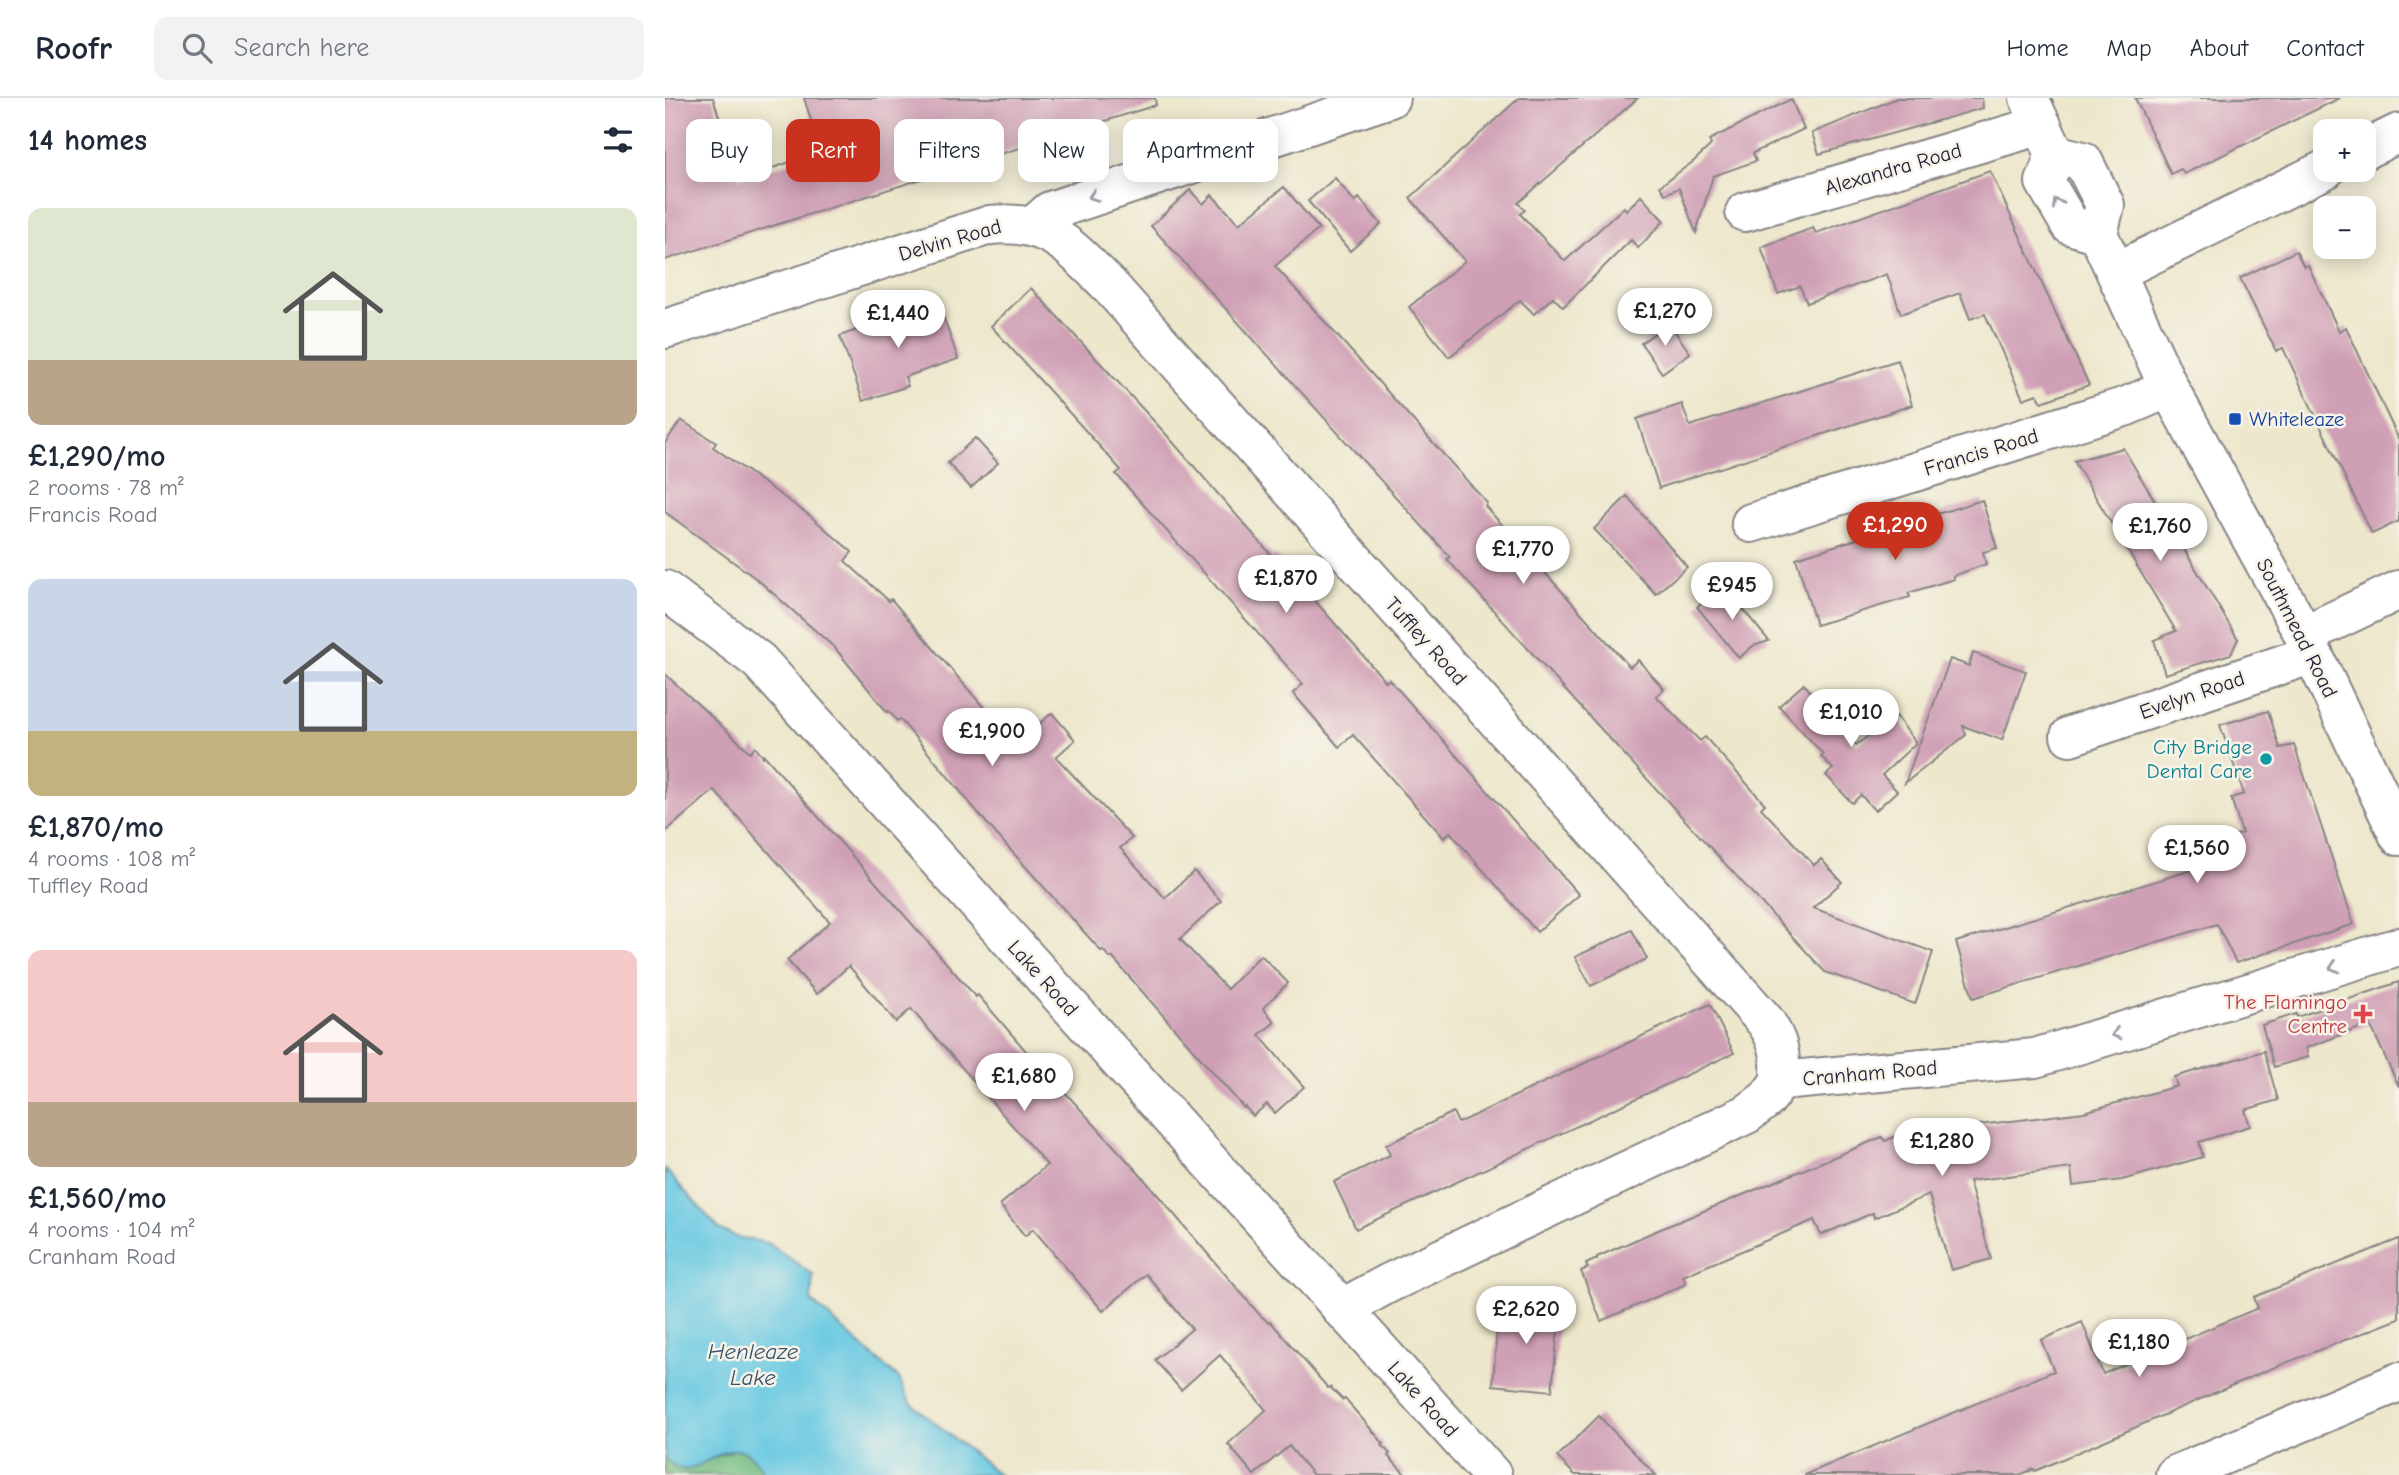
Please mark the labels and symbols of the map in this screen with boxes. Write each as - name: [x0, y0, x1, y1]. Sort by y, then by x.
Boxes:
- street label: Alexandra Road: [1822, 138, 1964, 200]
- one-way arrow: [1087, 188, 1099, 203]
- one-way arrow: [2052, 198, 2065, 211]
- street label: Delvin Road: [896, 214, 1004, 266]
- pin: £1,270: [1608, 288, 1722, 348]
- pin: £1,440: [841, 290, 955, 350]
- place label: Whiteleaze: [2249, 407, 2344, 431]
- marker: Whiteleaze: [2227, 411, 2243, 427]
- street label: Francis Road: [1921, 423, 2041, 481]
- pin: £1,290: [1838, 503, 1952, 562]
- pin: £1,760: [2103, 504, 2217, 563]
- pin: £1,770: [1466, 526, 1580, 586]
- street label: Southmead Road: [2252, 554, 2342, 702]
- pin: £1,870: [1229, 556, 1343, 615]
- pin: £945: [1691, 562, 1773, 622]
- street label: Tuffley Road: [1380, 592, 1472, 690]
- street label: Evelyn Road: [2136, 666, 2248, 724]
- pin: £1,010: [1794, 690, 1908, 749]
- pin: £1,900: [935, 708, 1049, 768]
- place label: City Bridge Dental Care: [2147, 735, 2252, 783]
- marker: City Bridge Dental Care: [2258, 751, 2274, 767]
- pin: £1,560: [2140, 826, 2254, 885]
- street label: Lake Road: [1003, 935, 1083, 1021]
- one-way arrow: [2328, 959, 2340, 974]
- place label: The Flamingo Centre: [2224, 990, 2347, 1038]
- marker: The Flamingo Centre: [2353, 1004, 2373, 1024]
- one-way arrow: [2110, 1025, 2122, 1040]
- pin: £1,680: [967, 1054, 1081, 1113]
- street label: Cranham Road: [1802, 1055, 1938, 1091]
- pin: £1,280: [1885, 1118, 1999, 1178]
- pin: £2,620: [1469, 1286, 1583, 1346]
- pin: £1,180: [2082, 1320, 2196, 1379]
- water label: Henleaze Lake: [708, 1338, 799, 1391]
- street label: Lake Road: [1383, 1356, 1463, 1442]

